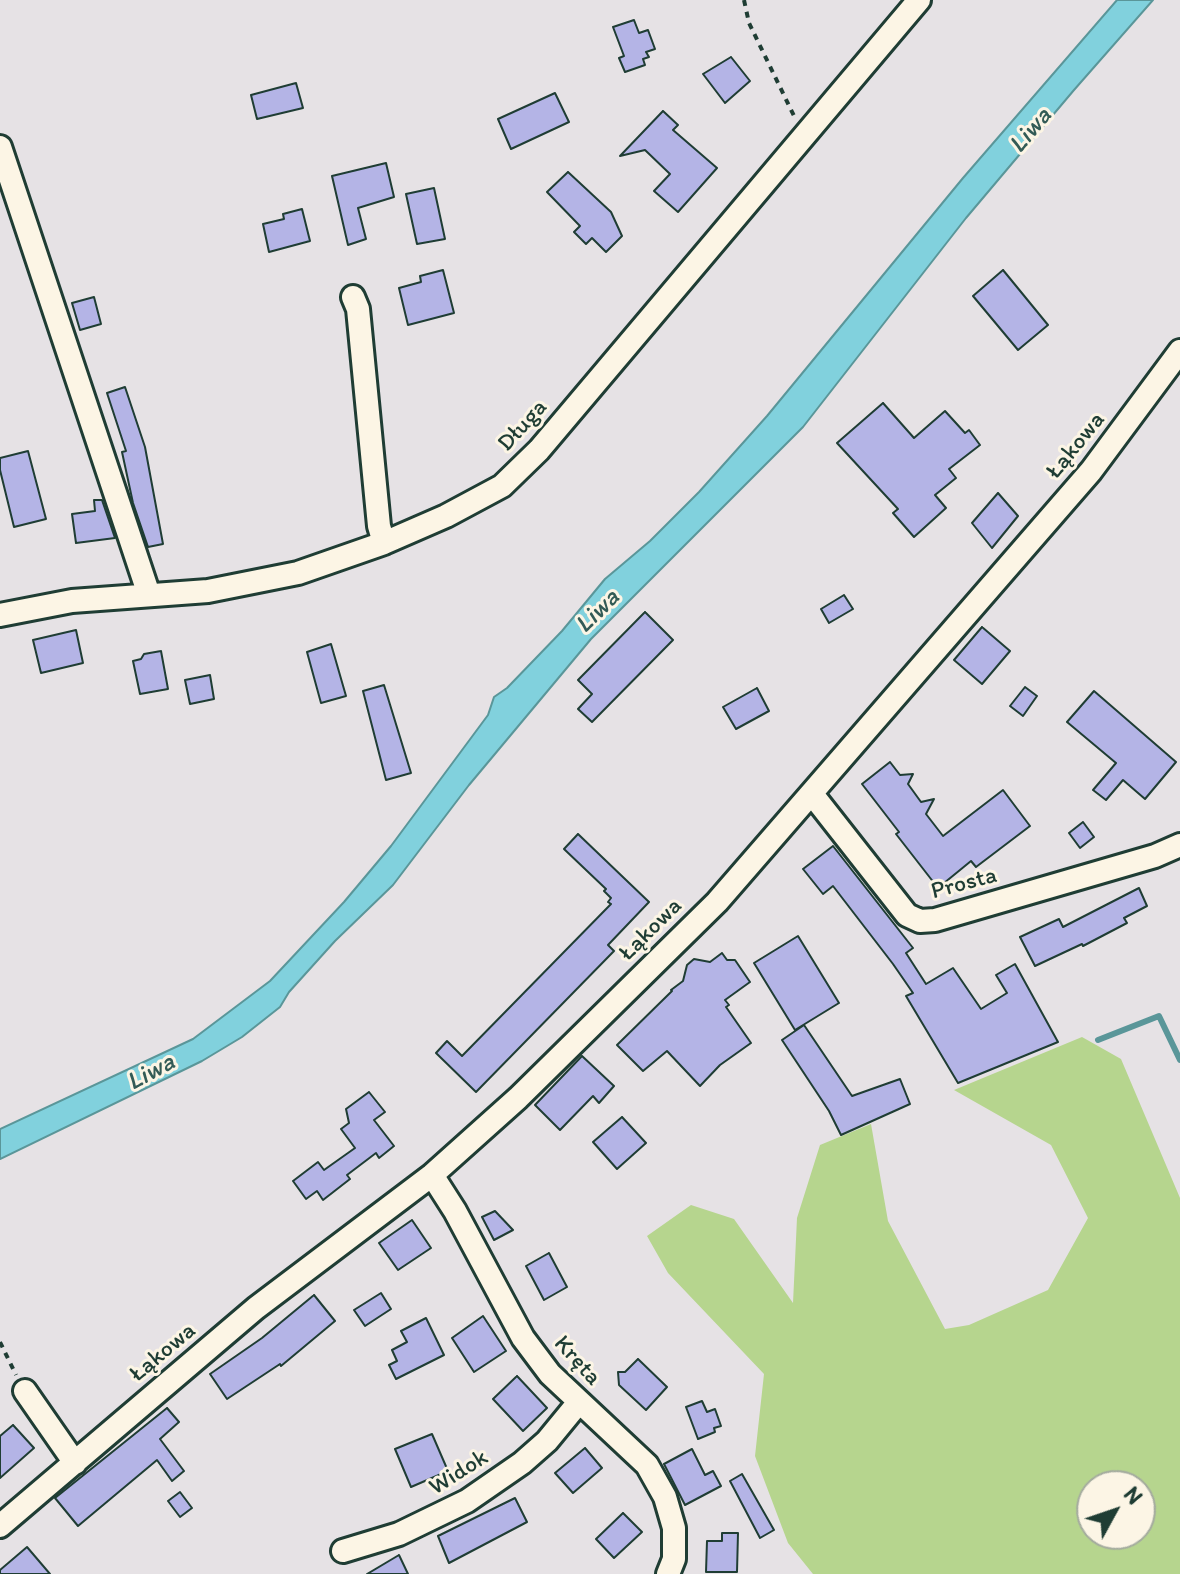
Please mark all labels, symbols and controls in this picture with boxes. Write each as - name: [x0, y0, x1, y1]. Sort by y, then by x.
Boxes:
- water label: Liwa: [1003, 102, 1059, 160]
- street label: Długa: [492, 394, 554, 458]
- street label: Łąkowa: [1040, 407, 1112, 485]
- water label: Liwa: [569, 583, 627, 641]
- street label: Prosta: [928, 861, 1000, 907]
- street label: Łąkowa: [613, 892, 689, 968]
- water label: Liwa: [121, 1047, 181, 1099]
- street label: Łąkowa: [124, 1317, 202, 1389]
- street label: Kręta: [547, 1330, 607, 1392]
- street label: Widok: [424, 1444, 494, 1502]
- north arrow: [1076, 1470, 1156, 1550]
- text: N: [1118, 1481, 1148, 1510]

